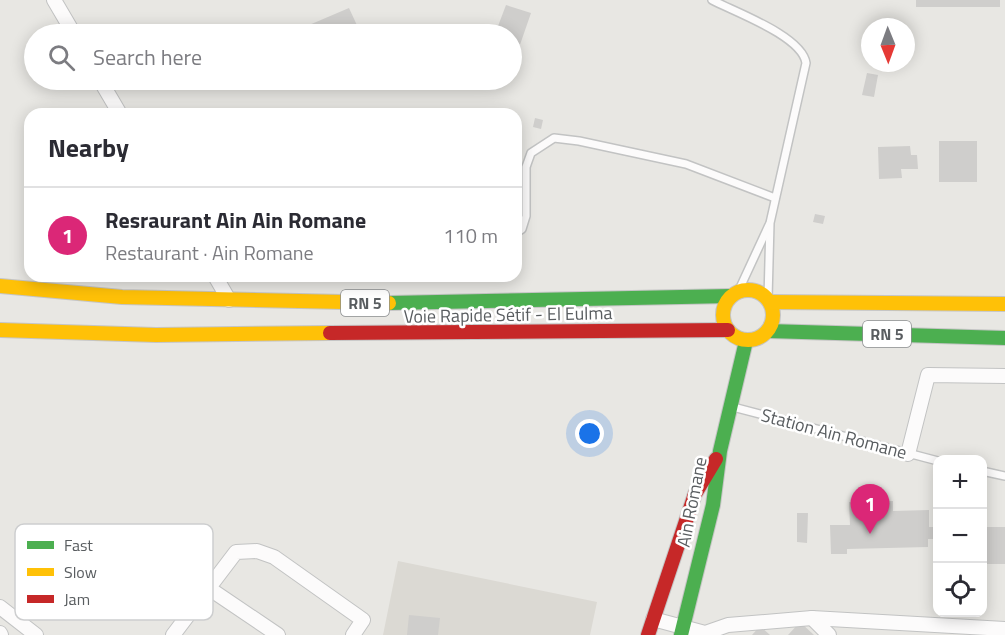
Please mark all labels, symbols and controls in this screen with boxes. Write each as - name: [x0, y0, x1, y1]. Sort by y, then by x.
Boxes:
- north arrow: [861, 18, 915, 72]
- search box: [24, 24, 522, 90]
- text: Search here: [93, 40, 202, 74]
- icon: search: [45, 41, 78, 74]
- text: Nearby: [48, 128, 129, 167]
- text: Resraurant Ain Ain Romane: [105, 203, 366, 237]
- text: 1: [62, 220, 73, 251]
- text: 110 m: [443, 220, 498, 251]
- text: Restaurant · Ain Romane: [105, 237, 314, 268]
- road number: RN 5: [341, 290, 389, 316]
- street label: Voie Rapide Sétif - El Eulma: [403, 299, 613, 330]
- road number: RN 5: [863, 321, 911, 347]
- street label: Station Ain Romane: [758, 401, 910, 466]
- your location: [575, 419, 604, 448]
- street label: Ain Romane: [670, 454, 713, 549]
- map controls: [933, 455, 987, 617]
- button: +: [933, 455, 987, 509]
- pin: 1: [850, 484, 890, 534]
- button: −: [933, 509, 987, 563]
- legend: [15, 524, 213, 620]
- text: Fast: [64, 533, 93, 557]
- text: Slow: [64, 560, 97, 584]
- button: locate: [933, 563, 987, 617]
- text: Jam: [64, 587, 90, 611]

